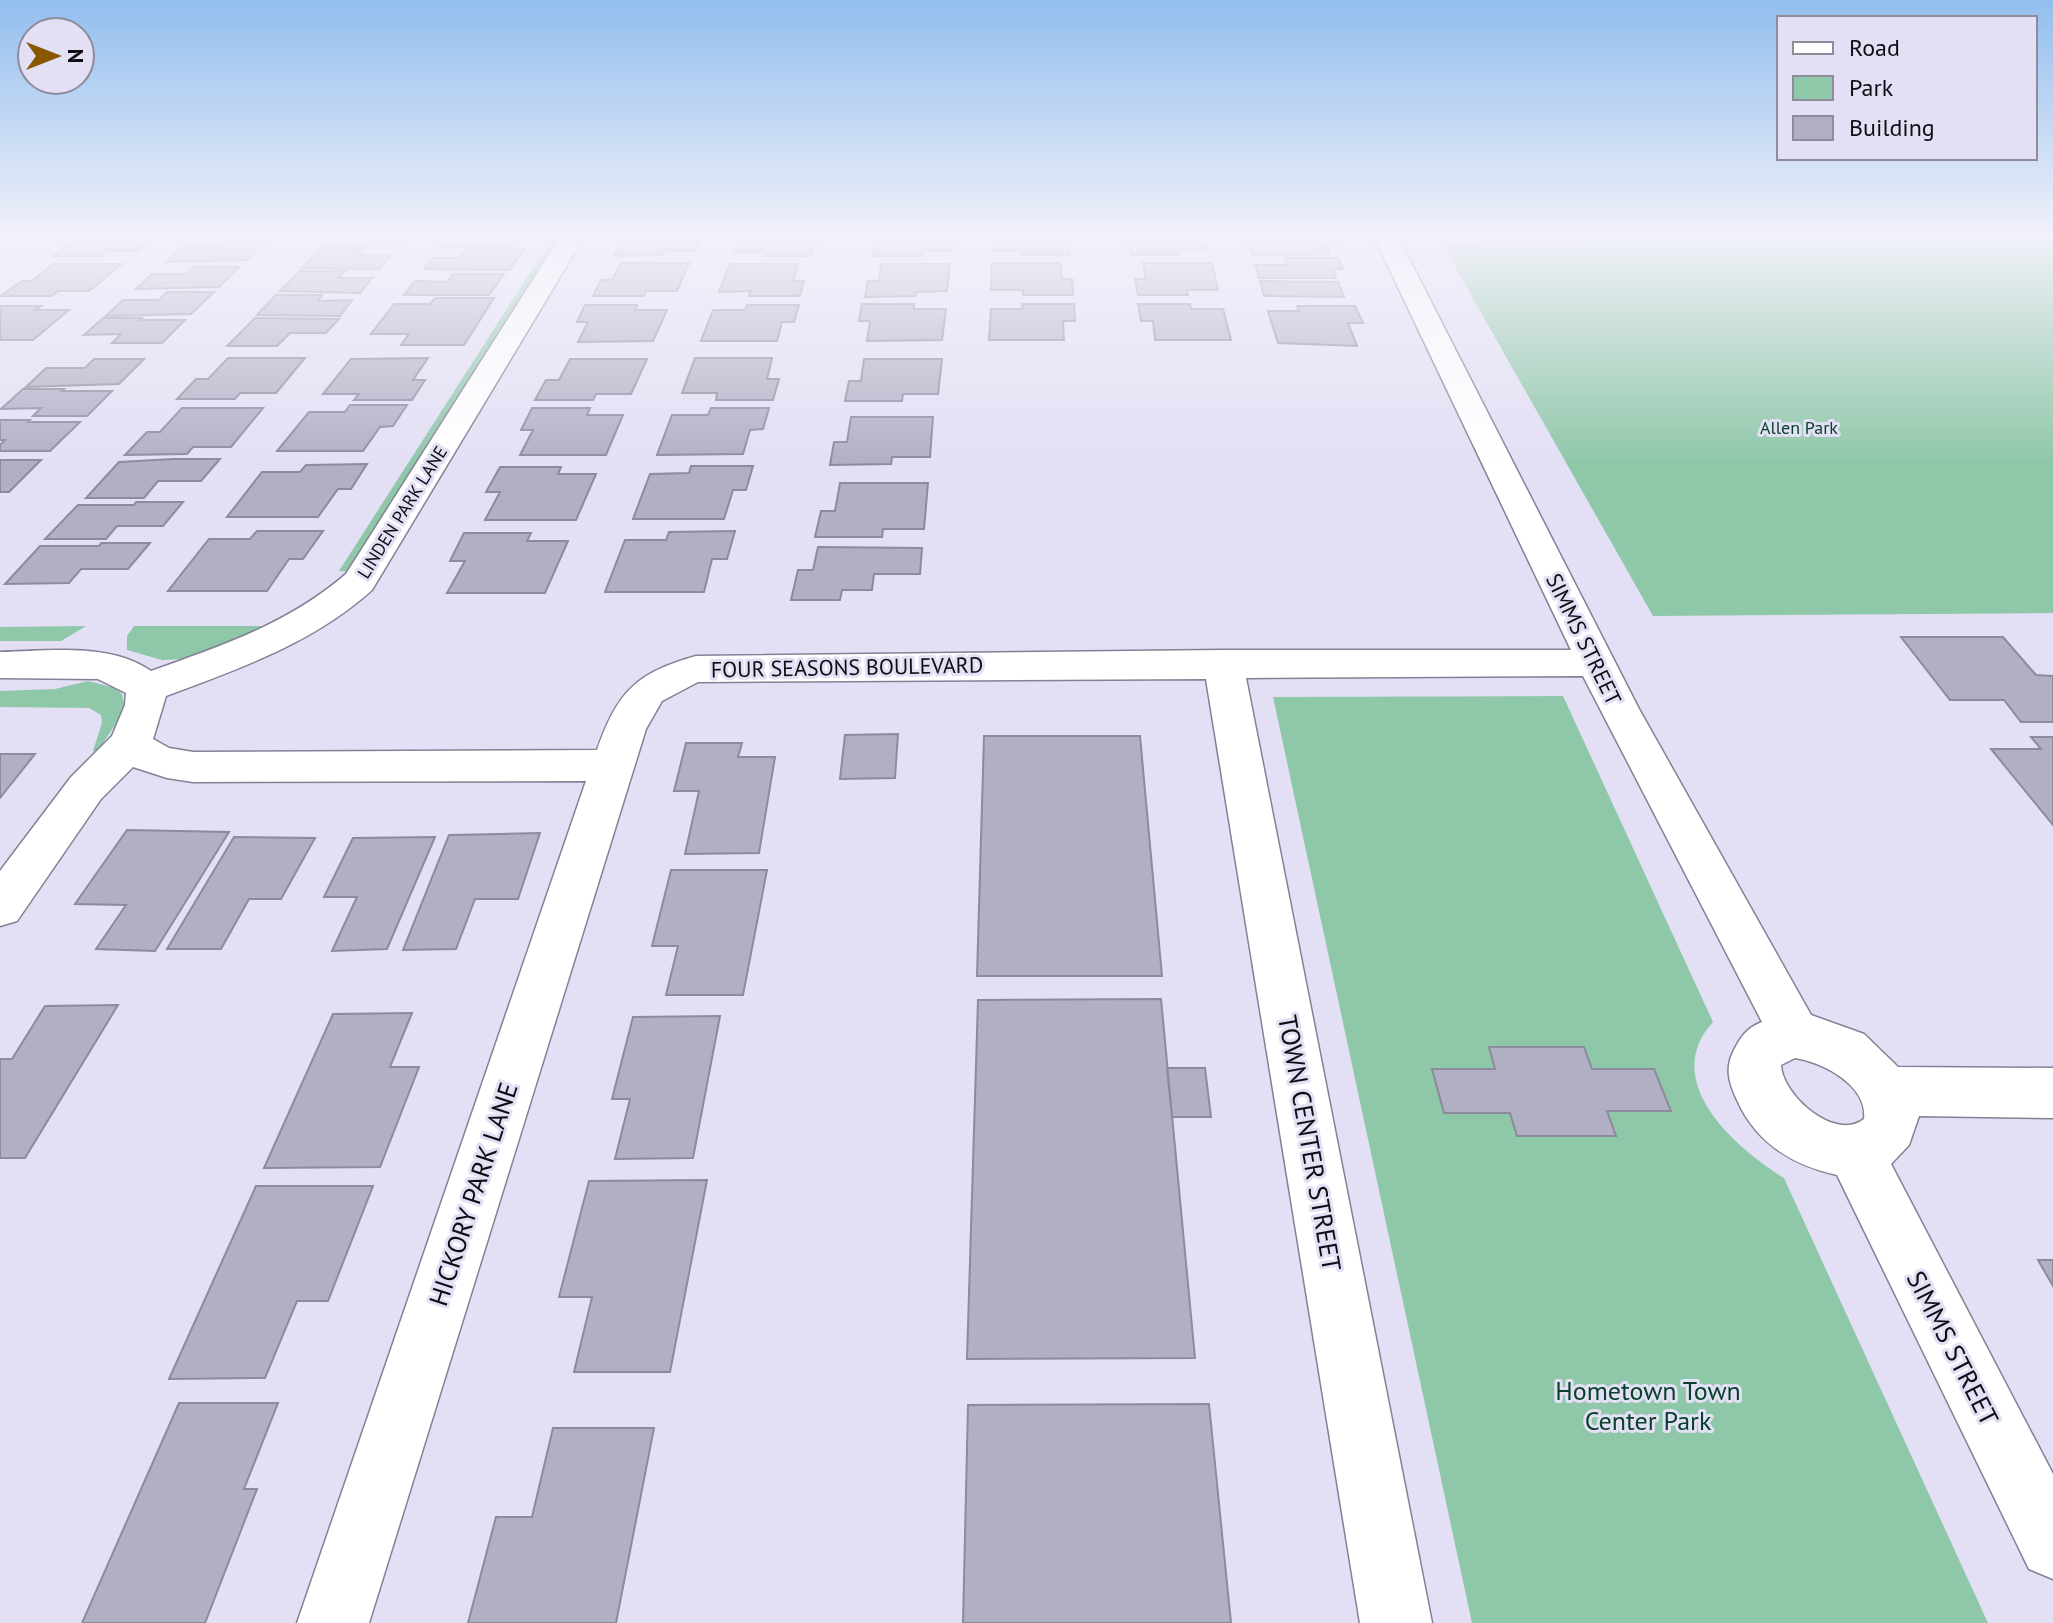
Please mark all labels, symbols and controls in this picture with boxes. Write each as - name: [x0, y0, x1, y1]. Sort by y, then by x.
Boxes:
- north arrow: [16, 16, 96, 96]
- legend: [1777, 16, 2037, 160]
- text: Road: [1849, 32, 1900, 63]
- text: N: [62, 49, 90, 63]
- text: Park: [1849, 72, 1894, 103]
- text: Building: [1849, 112, 1935, 143]
- park label: Allen Park: [1760, 416, 1838, 439]
- street label: LINDEN PARK LANE: [352, 441, 452, 583]
- street label: SIMMS STREET: [1540, 568, 1628, 710]
- street label: FOUR SEASONS BOULEVARD: [711, 651, 983, 683]
- street label: TOWN CENTER STREET: [1271, 1012, 1349, 1274]
- street label: HICKORY PARK LANE: [421, 1078, 525, 1310]
- street label: SIMMS STREET: [1900, 1265, 2006, 1431]
- park label: Hometown Town Center Park: [1555, 1374, 1741, 1437]

